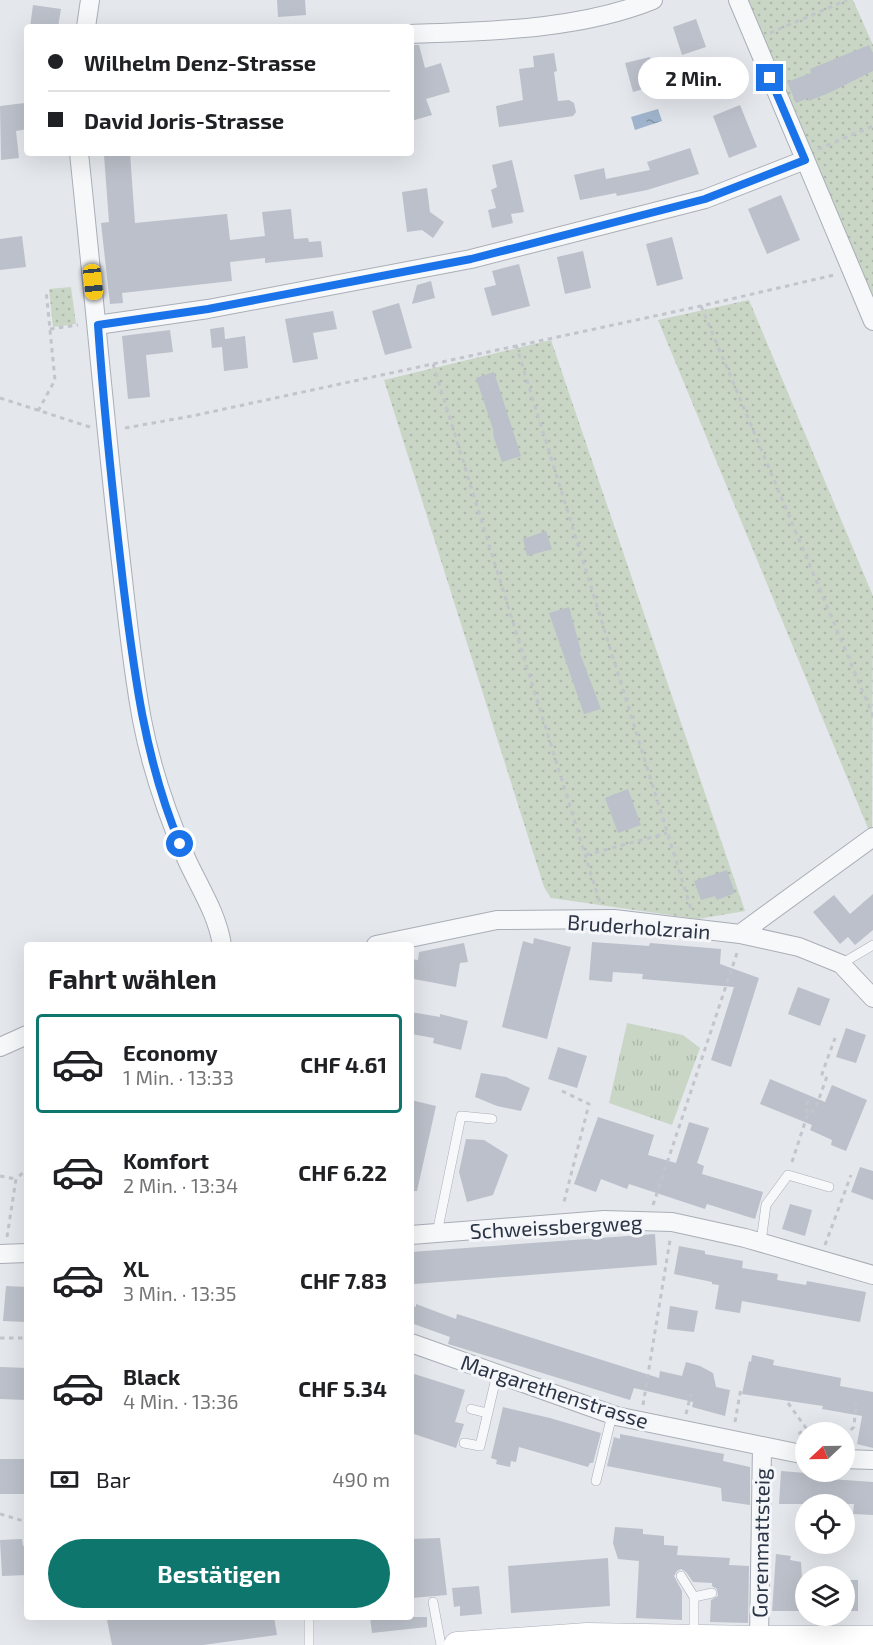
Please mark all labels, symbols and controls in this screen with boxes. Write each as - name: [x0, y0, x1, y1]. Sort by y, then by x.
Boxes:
- text: Wilhelm Denz-Strasse: [84, 49, 316, 75]
- callout: 2 Min.: [638, 57, 749, 99]
- route end: [756, 64, 783, 91]
- text: 2 Min.: [665, 66, 722, 90]
- text: David Joris-Strasse: [84, 107, 284, 133]
- car: [82, 263, 104, 301]
- route start: [166, 830, 193, 857]
- street label: Bruderholzrain: [567, 909, 711, 943]
- text: Fahrt wählen: [48, 962, 217, 994]
- icon: car: [51, 1037, 105, 1091]
- text: Economy: [123, 1039, 218, 1065]
- text: CHF 4.61: [300, 1051, 387, 1077]
- text: 1 Min. · 13:33: [123, 1065, 234, 1089]
- icon: car: [51, 1145, 105, 1199]
- text: Komfort: [123, 1147, 209, 1173]
- text: CHF 6.22: [298, 1159, 387, 1185]
- text: 2 Min. · 13:34: [123, 1173, 238, 1197]
- street label: Schweissbergweg: [469, 1209, 643, 1243]
- icon: car: [51, 1253, 105, 1307]
- text: XL: [123, 1255, 149, 1281]
- text: CHF 7.83: [300, 1267, 387, 1293]
- text: 3 Min. · 13:35: [123, 1281, 237, 1305]
- street label: Margarethenstrasse: [458, 1349, 652, 1433]
- icon: car: [51, 1361, 105, 1415]
- text: Black: [123, 1363, 180, 1389]
- text: CHF 5.34: [298, 1375, 387, 1401]
- text: 4 Min. · 13:36: [123, 1389, 238, 1413]
- north arrow: [795, 1422, 855, 1482]
- map controls: [795, 1422, 855, 1626]
- icon: cash: [48, 1463, 81, 1496]
- text: Bar: [96, 1466, 131, 1492]
- text: 490 m: [332, 1467, 390, 1491]
- street label: Gorenmattsteig: [746, 1468, 774, 1618]
- button: locate: [795, 1494, 855, 1554]
- button: Bestätigen: [48, 1539, 390, 1608]
- button: layers: [795, 1566, 855, 1626]

